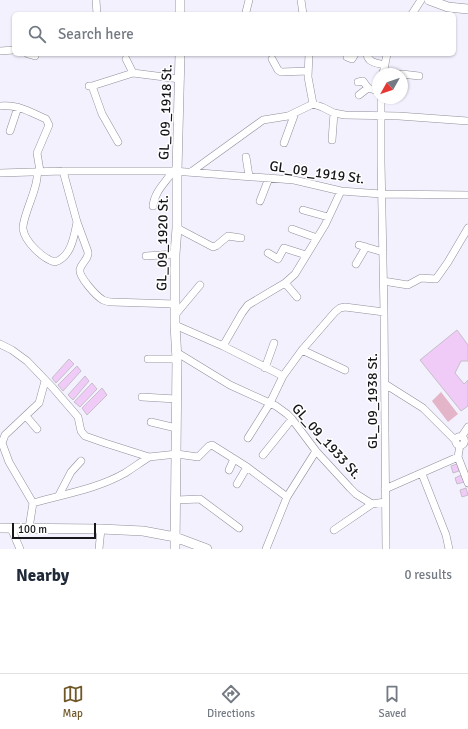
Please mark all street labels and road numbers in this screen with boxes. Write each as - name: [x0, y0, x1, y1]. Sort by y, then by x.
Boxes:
- street label: GL_09_1918 St.: [155, 64, 176, 160]
- street label: GL_09_1919 St.: [268, 157, 366, 188]
- street label: GL_09_1920 St.: [153, 195, 172, 291]
- street label: GL_09_1938 St.: [364, 353, 381, 449]
- street label: GL_09_1933 St.: [288, 400, 365, 483]

